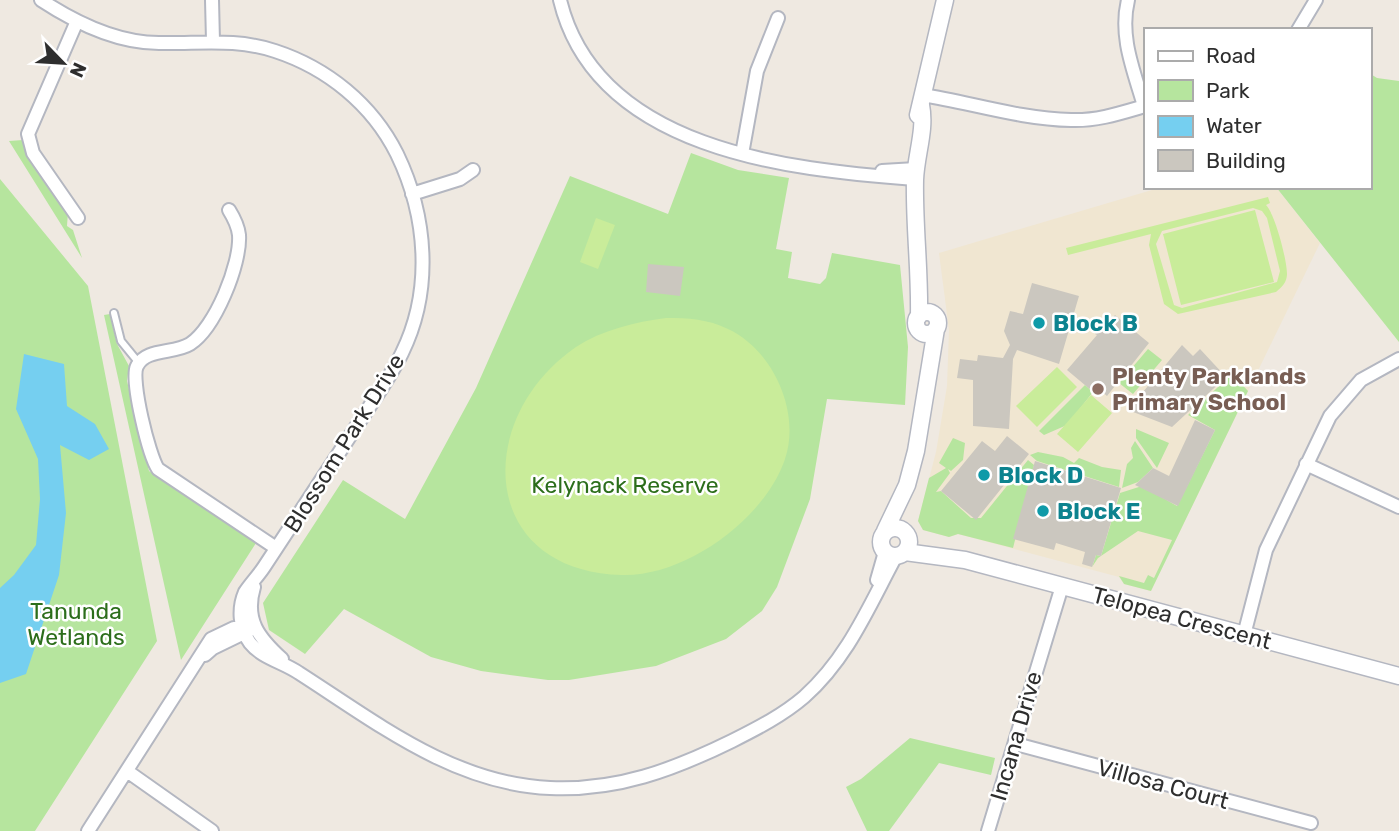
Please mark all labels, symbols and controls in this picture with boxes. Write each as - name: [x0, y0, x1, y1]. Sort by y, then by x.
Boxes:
- north arrow: [28, 28, 98, 98]
- legend: [1144, 28, 1371, 189]
- text: Road: [1206, 43, 1256, 68]
- text: N: [65, 59, 91, 81]
- text: Park: [1206, 78, 1250, 103]
- text: Water: [1206, 113, 1262, 138]
- text: Building: [1206, 148, 1286, 173]
- place label: Block B: [1053, 309, 1138, 337]
- marker: Block B: [1031, 315, 1047, 331]
- street label: Blossom Park Drive: [278, 348, 410, 538]
- place label: Plenty Parklands Primary School: [1112, 362, 1306, 416]
- marker: Plenty Parklands Primary School: [1090, 381, 1106, 397]
- place label: Block D: [998, 461, 1083, 489]
- marker: Block D: [976, 467, 992, 483]
- park label: Kelynack Reserve: [531, 471, 719, 499]
- place label: Block E: [1057, 497, 1140, 525]
- marker: Block E: [1035, 503, 1051, 519]
- street label: Telopea Crescent: [1089, 581, 1275, 655]
- park label: Tanunda Wetlands: [27, 597, 125, 651]
- street label: Incana Drive: [984, 668, 1048, 804]
- street label: Villosa Court: [1094, 753, 1232, 815]

